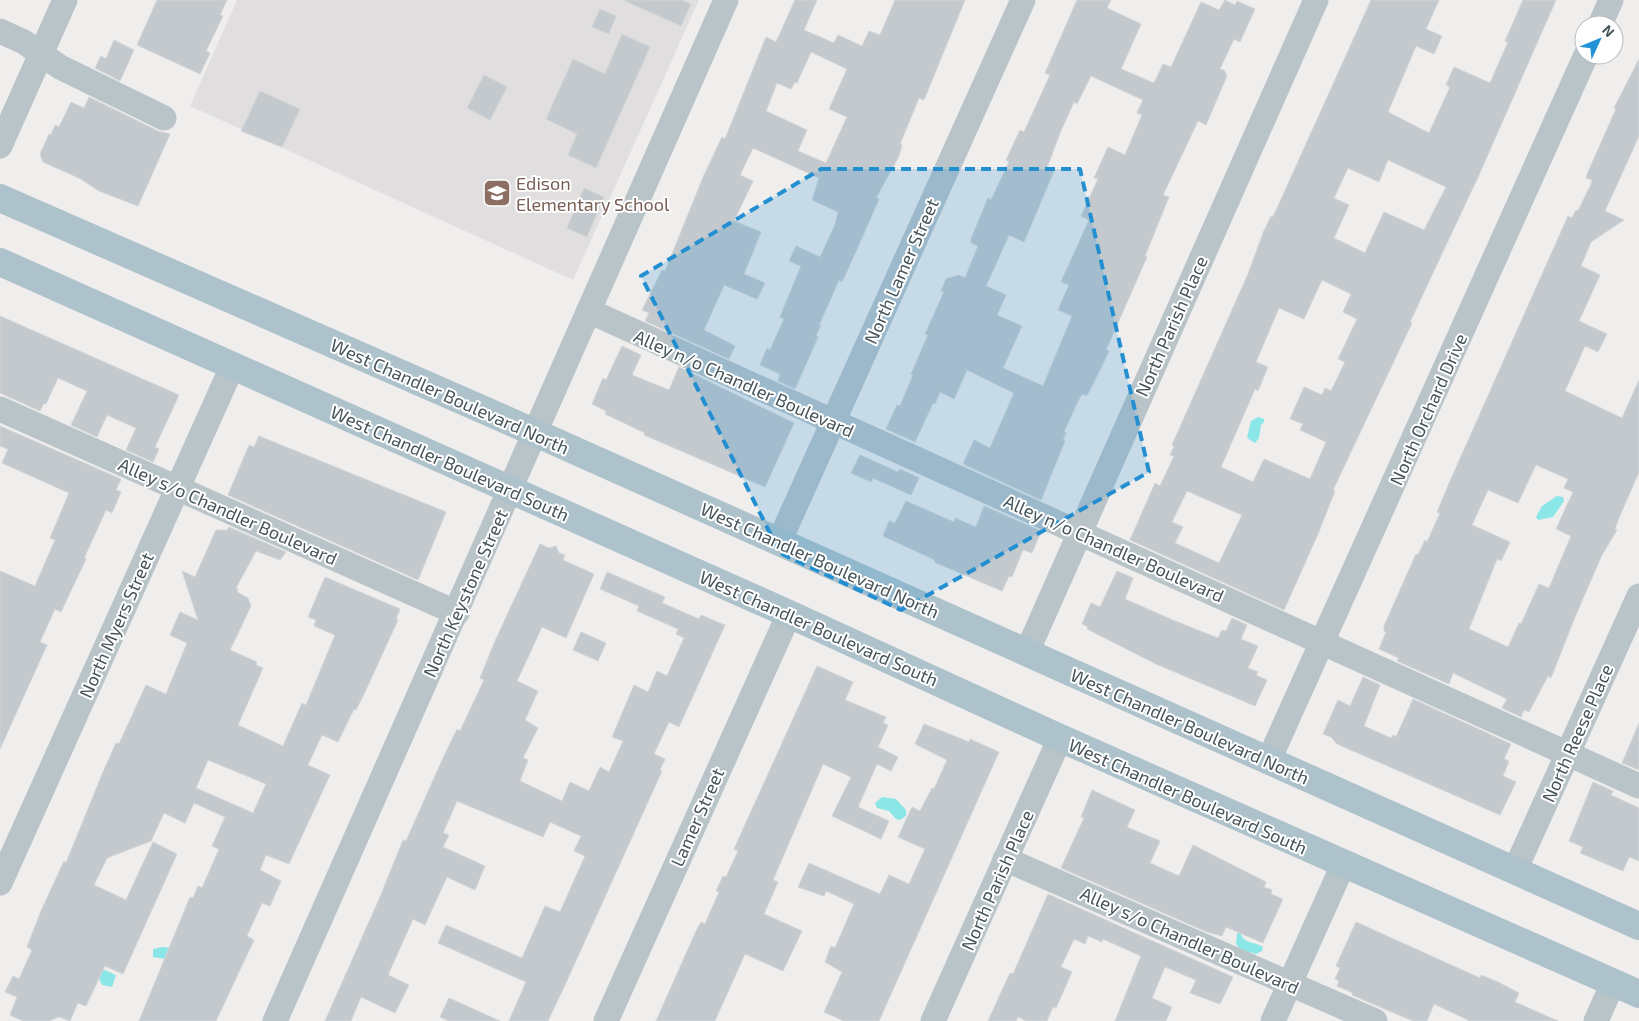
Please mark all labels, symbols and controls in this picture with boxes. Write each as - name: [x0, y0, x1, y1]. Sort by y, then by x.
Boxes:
- north arrow: [1574, 15, 1624, 65]
- text: N: [1599, 21, 1618, 40]
- place label: Edison Elementary School: [516, 172, 670, 215]
- school or university icon: Edison Elementary School: [482, 178, 512, 208]
- street label: North Lamer Street: [859, 195, 943, 347]
- street label: North Parish Place: [1130, 252, 1212, 400]
- street label: Alley n/o Chandler Boulevard: [631, 324, 857, 442]
- street label: North Orchard Drive: [1385, 330, 1471, 488]
- street label: West Chandler Boulevard North: [327, 333, 573, 459]
- street label: West Chandler Boulevard South: [327, 400, 573, 526]
- street label: Alley s/o Chandler Boulevard: [115, 453, 341, 569]
- street label: Alley n/o Chandler Boulevard: [1001, 489, 1227, 607]
- street label: West Chandler Boulevard North: [697, 497, 943, 623]
- street label: North Keystone Street: [418, 506, 512, 680]
- street label: North Myers Street: [74, 549, 158, 701]
- street label: West Chandler Boulevard South: [696, 565, 942, 691]
- street label: North Reese Place: [1537, 661, 1617, 805]
- street label: West Chandler Boulevard North: [1067, 663, 1313, 789]
- street label: West Chandler Boulevard South: [1065, 733, 1311, 859]
- street label: Lamer Street: [666, 764, 729, 870]
- street label: North Parish Place: [956, 806, 1038, 954]
- street label: Alley s/o Chandler Boulevard: [1077, 882, 1303, 998]

